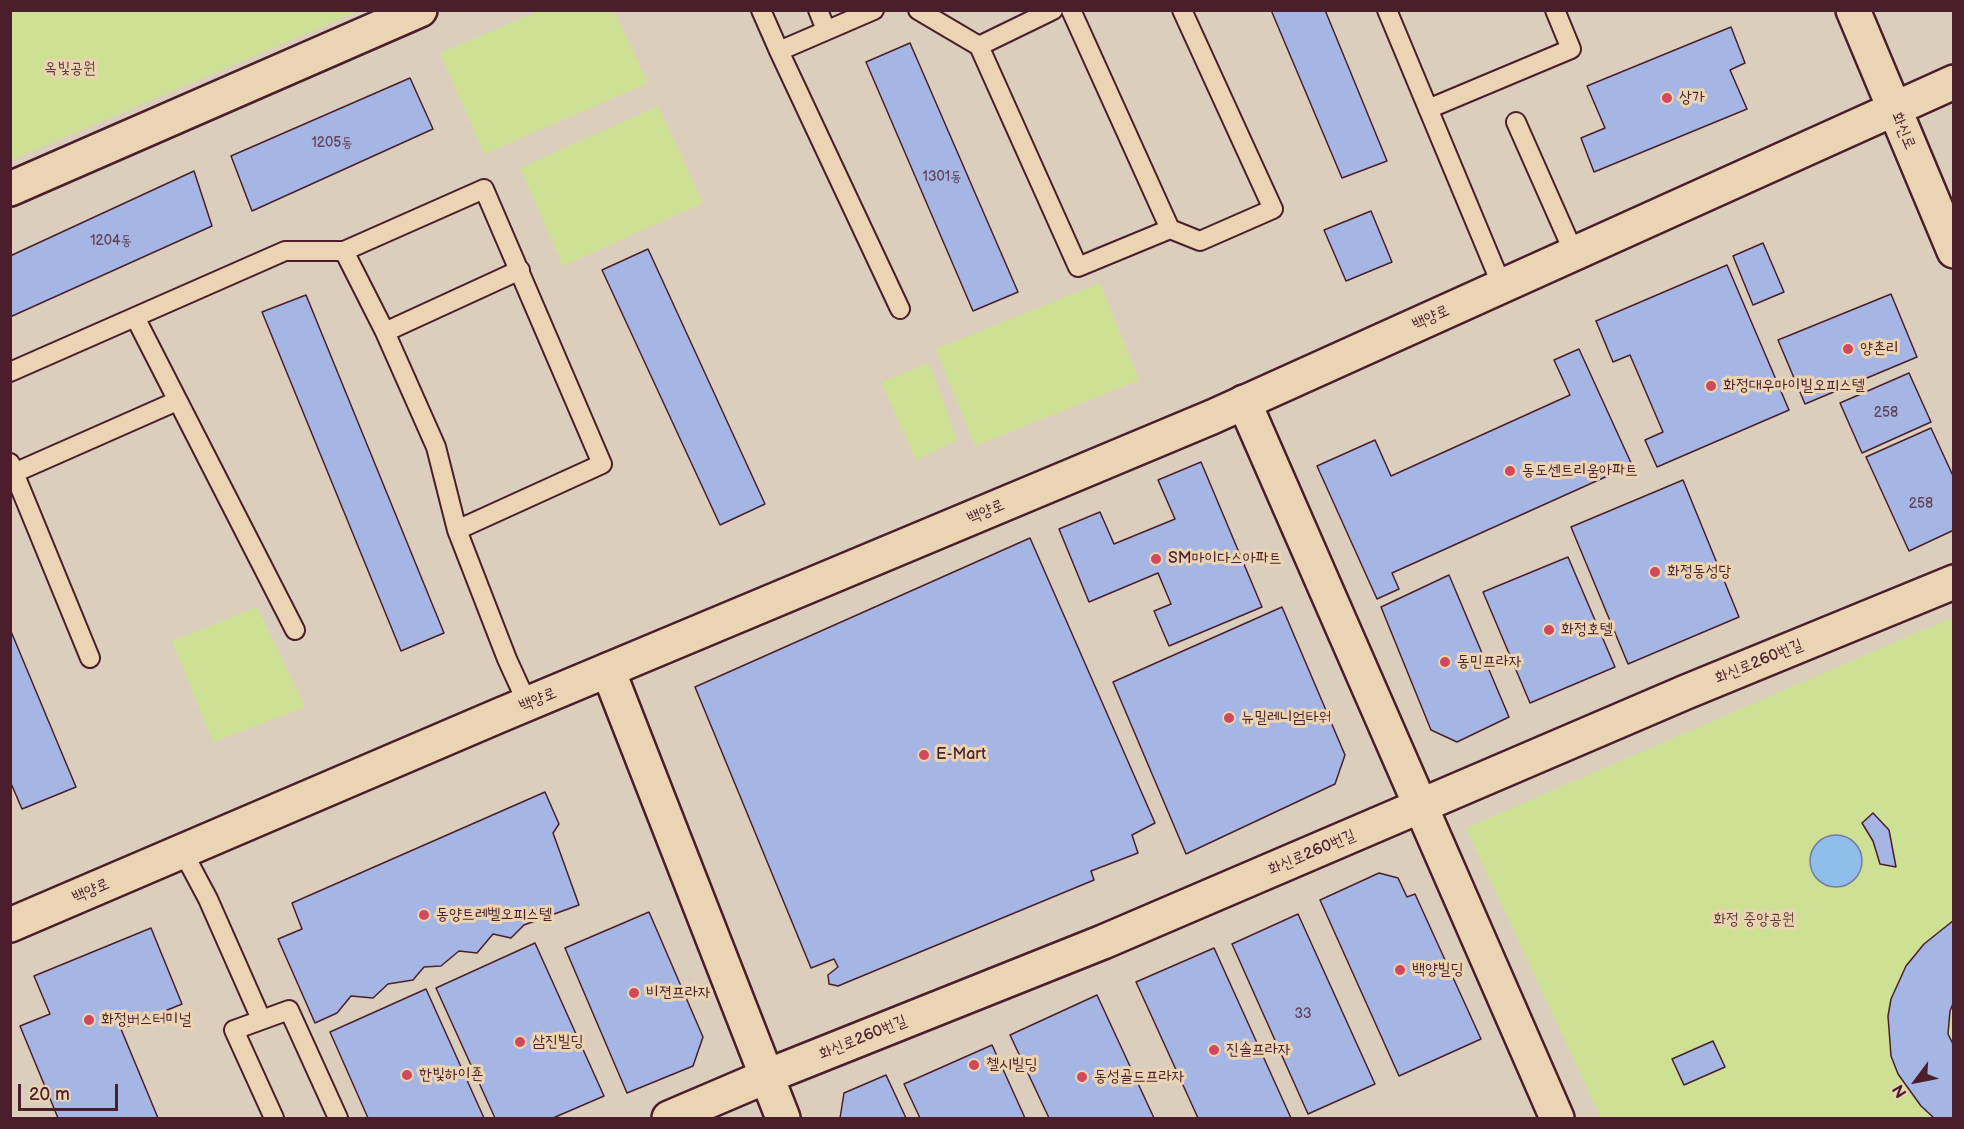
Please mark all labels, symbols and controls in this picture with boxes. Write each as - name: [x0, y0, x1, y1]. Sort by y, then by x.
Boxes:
- park label: 옥빛공원: [44, 59, 96, 79]
- place label: 상가: [1679, 88, 1705, 108]
- marker: 상가: [1660, 91, 1674, 105]
- street label: 화신로: [1887, 109, 1919, 153]
- house number: 1205동: [311, 135, 353, 151]
- house number: 1301동: [923, 169, 961, 185]
- house number: 1204동: [90, 233, 132, 249]
- street label: 백양로: [1409, 301, 1453, 335]
- place label: 양촌리: [1860, 339, 1899, 359]
- marker: 양촌리: [1841, 342, 1855, 356]
- place label: 화정대우마이빌오피스텔: [1723, 376, 1865, 396]
- marker: 화정대우마이빌오피스텔: [1704, 379, 1718, 393]
- house number: 258: [1874, 405, 1898, 421]
- place label: 동도센트리움아파트: [1522, 461, 1638, 481]
- marker: 동도센트리움아파트: [1503, 464, 1517, 478]
- street label: 백양로: [964, 496, 1008, 528]
- house number: 258: [1909, 496, 1933, 512]
- place label: SM마이다스아파트: [1168, 549, 1282, 569]
- marker: SM마이다스아파트: [1149, 552, 1163, 566]
- place label: 화정동성당: [1667, 562, 1731, 582]
- marker: 화정동성당: [1648, 565, 1662, 579]
- place label: 화정호텔: [1561, 620, 1612, 640]
- marker: 화정호텔: [1542, 623, 1556, 637]
- street label: 화신로260번길: [1712, 636, 1806, 688]
- place label: 동민프라자: [1457, 652, 1521, 672]
- marker: 동민프라자: [1438, 655, 1452, 669]
- street label: 백양로: [516, 684, 560, 716]
- place label: 뉴밀레니엄타워: [1241, 708, 1331, 728]
- marker: 뉴밀레니엄타워: [1222, 711, 1236, 725]
- place label: E-Mart: [936, 745, 986, 765]
- marker: E-Mart: [917, 748, 931, 762]
- street label: 화신로260번길: [1265, 826, 1359, 880]
- street label: 백양로: [69, 875, 113, 907]
- place label: 동양트레벨오피스텔: [436, 905, 552, 925]
- marker: 동양트레벨오피스텔: [417, 908, 431, 922]
- park label: 화정 중앙공원: [1713, 910, 1795, 930]
- place label: 백양빌딩: [1412, 960, 1464, 980]
- marker: 백양빌딩: [1393, 963, 1407, 977]
- place label: 비젼프라자: [646, 983, 710, 1003]
- marker: 비젼프라자: [627, 986, 641, 1000]
- house number: 33: [1294, 1006, 1312, 1022]
- place label: 화정버스터미널: [101, 1010, 191, 1030]
- street label: 화신로260번길: [816, 1012, 910, 1064]
- marker: 화정버스터미널: [82, 1013, 96, 1027]
- place label: 삼진빌딩: [532, 1032, 584, 1052]
- marker: 삼진빌딩: [513, 1035, 527, 1049]
- place label: 진솔프라자: [1226, 1040, 1290, 1060]
- marker: 진솔프라자: [1207, 1043, 1221, 1057]
- north arrow: [1886, 1051, 1946, 1111]
- place label: 첼시빌딩: [986, 1055, 1038, 1075]
- marker: 첼시빌딩: [967, 1058, 981, 1072]
- place label: 한빛하이죤: [419, 1065, 483, 1085]
- place label: 동성골드프라자: [1094, 1067, 1184, 1087]
- marker: 한빛하이죤: [400, 1068, 414, 1082]
- marker: 동성골드프라자: [1075, 1070, 1089, 1084]
- scale bar: [21, 1072, 122, 1110]
- text: N: [1889, 1081, 1912, 1101]
- text: 20 m: [29, 1084, 70, 1105]

